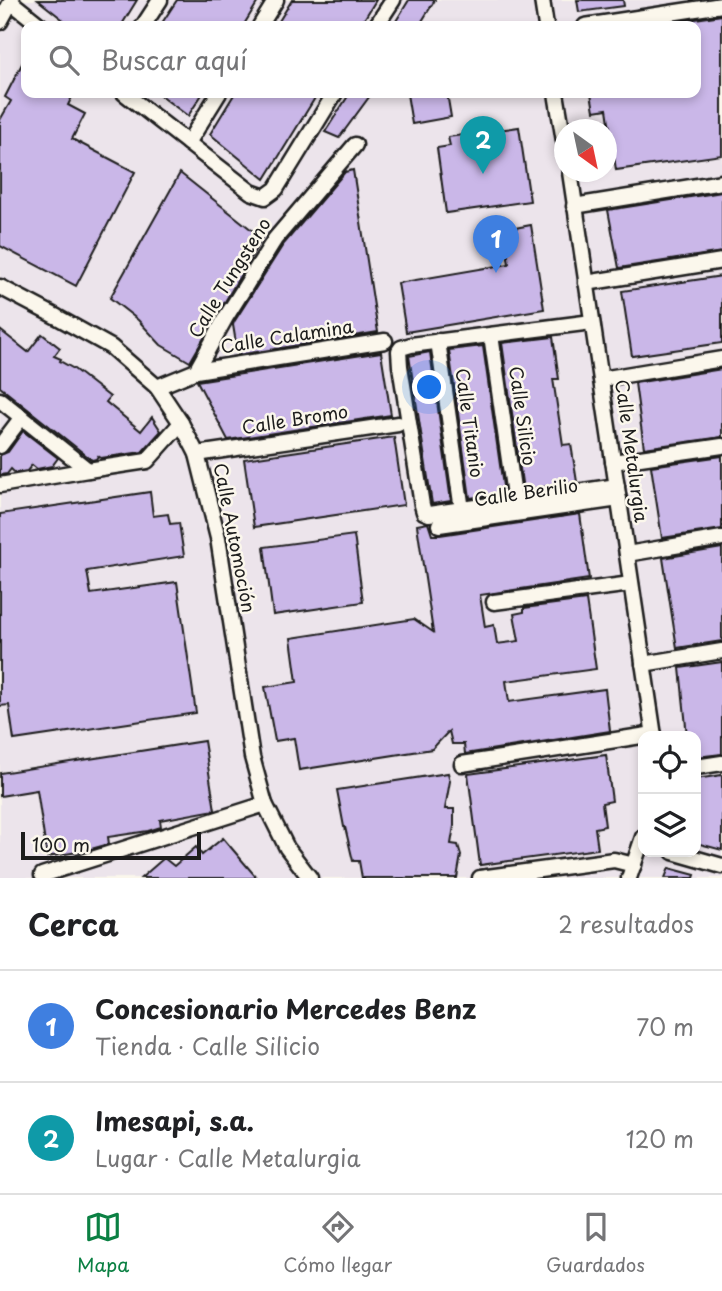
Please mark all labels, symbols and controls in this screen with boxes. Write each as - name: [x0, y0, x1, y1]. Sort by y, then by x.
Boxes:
- search box: [21, 21, 701, 98]
- text: Buscar aquí: [101, 40, 247, 79]
- icon: search: [45, 41, 83, 79]
- pin: 2: [460, 116, 506, 174]
- north arrow: [554, 119, 617, 182]
- street label: Calle Tungsteno: [181, 212, 277, 343]
- pin: 1: [473, 215, 519, 273]
- street label: Calle Calamina: [219, 312, 356, 359]
- street label: Calle Silicio: [503, 364, 544, 467]
- street label: Calle Titanio: [449, 366, 492, 479]
- your location: [412, 370, 446, 404]
- street label: Calle Metalurgia: [609, 378, 656, 524]
- street label: Calle Bromo: [240, 397, 350, 440]
- street label: Calle Automoción: [208, 461, 263, 615]
- street label: Calle Berilio: [472, 471, 580, 512]
- map controls: [638, 731, 701, 857]
- button: locate: [638, 731, 701, 794]
- button: layers: [638, 794, 701, 857]
- scale bar: [21, 829, 201, 861]
- text: 100 m: [32, 830, 90, 858]
- text: Cerca: [28, 901, 119, 946]
- text: 2 resultados: [558, 906, 694, 941]
- text: Concesionario Mercedes Benz: [95, 989, 477, 1028]
- text: 1: [46, 1009, 57, 1044]
- text: 70 m: [636, 1009, 694, 1044]
- text: Tienda · Calle Silicio: [95, 1028, 320, 1063]
- text: Imesapi, s.a.: [95, 1101, 254, 1140]
- text: 2: [43, 1121, 59, 1156]
- text: 120 m: [626, 1121, 694, 1156]
- text: Lugar · Calle Metalurgia: [95, 1140, 361, 1175]
- tab: Mapa: [77, 1208, 129, 1278]
- tab: Cómo llegar: [283, 1208, 392, 1278]
- tab: Guardados: [546, 1208, 645, 1278]

